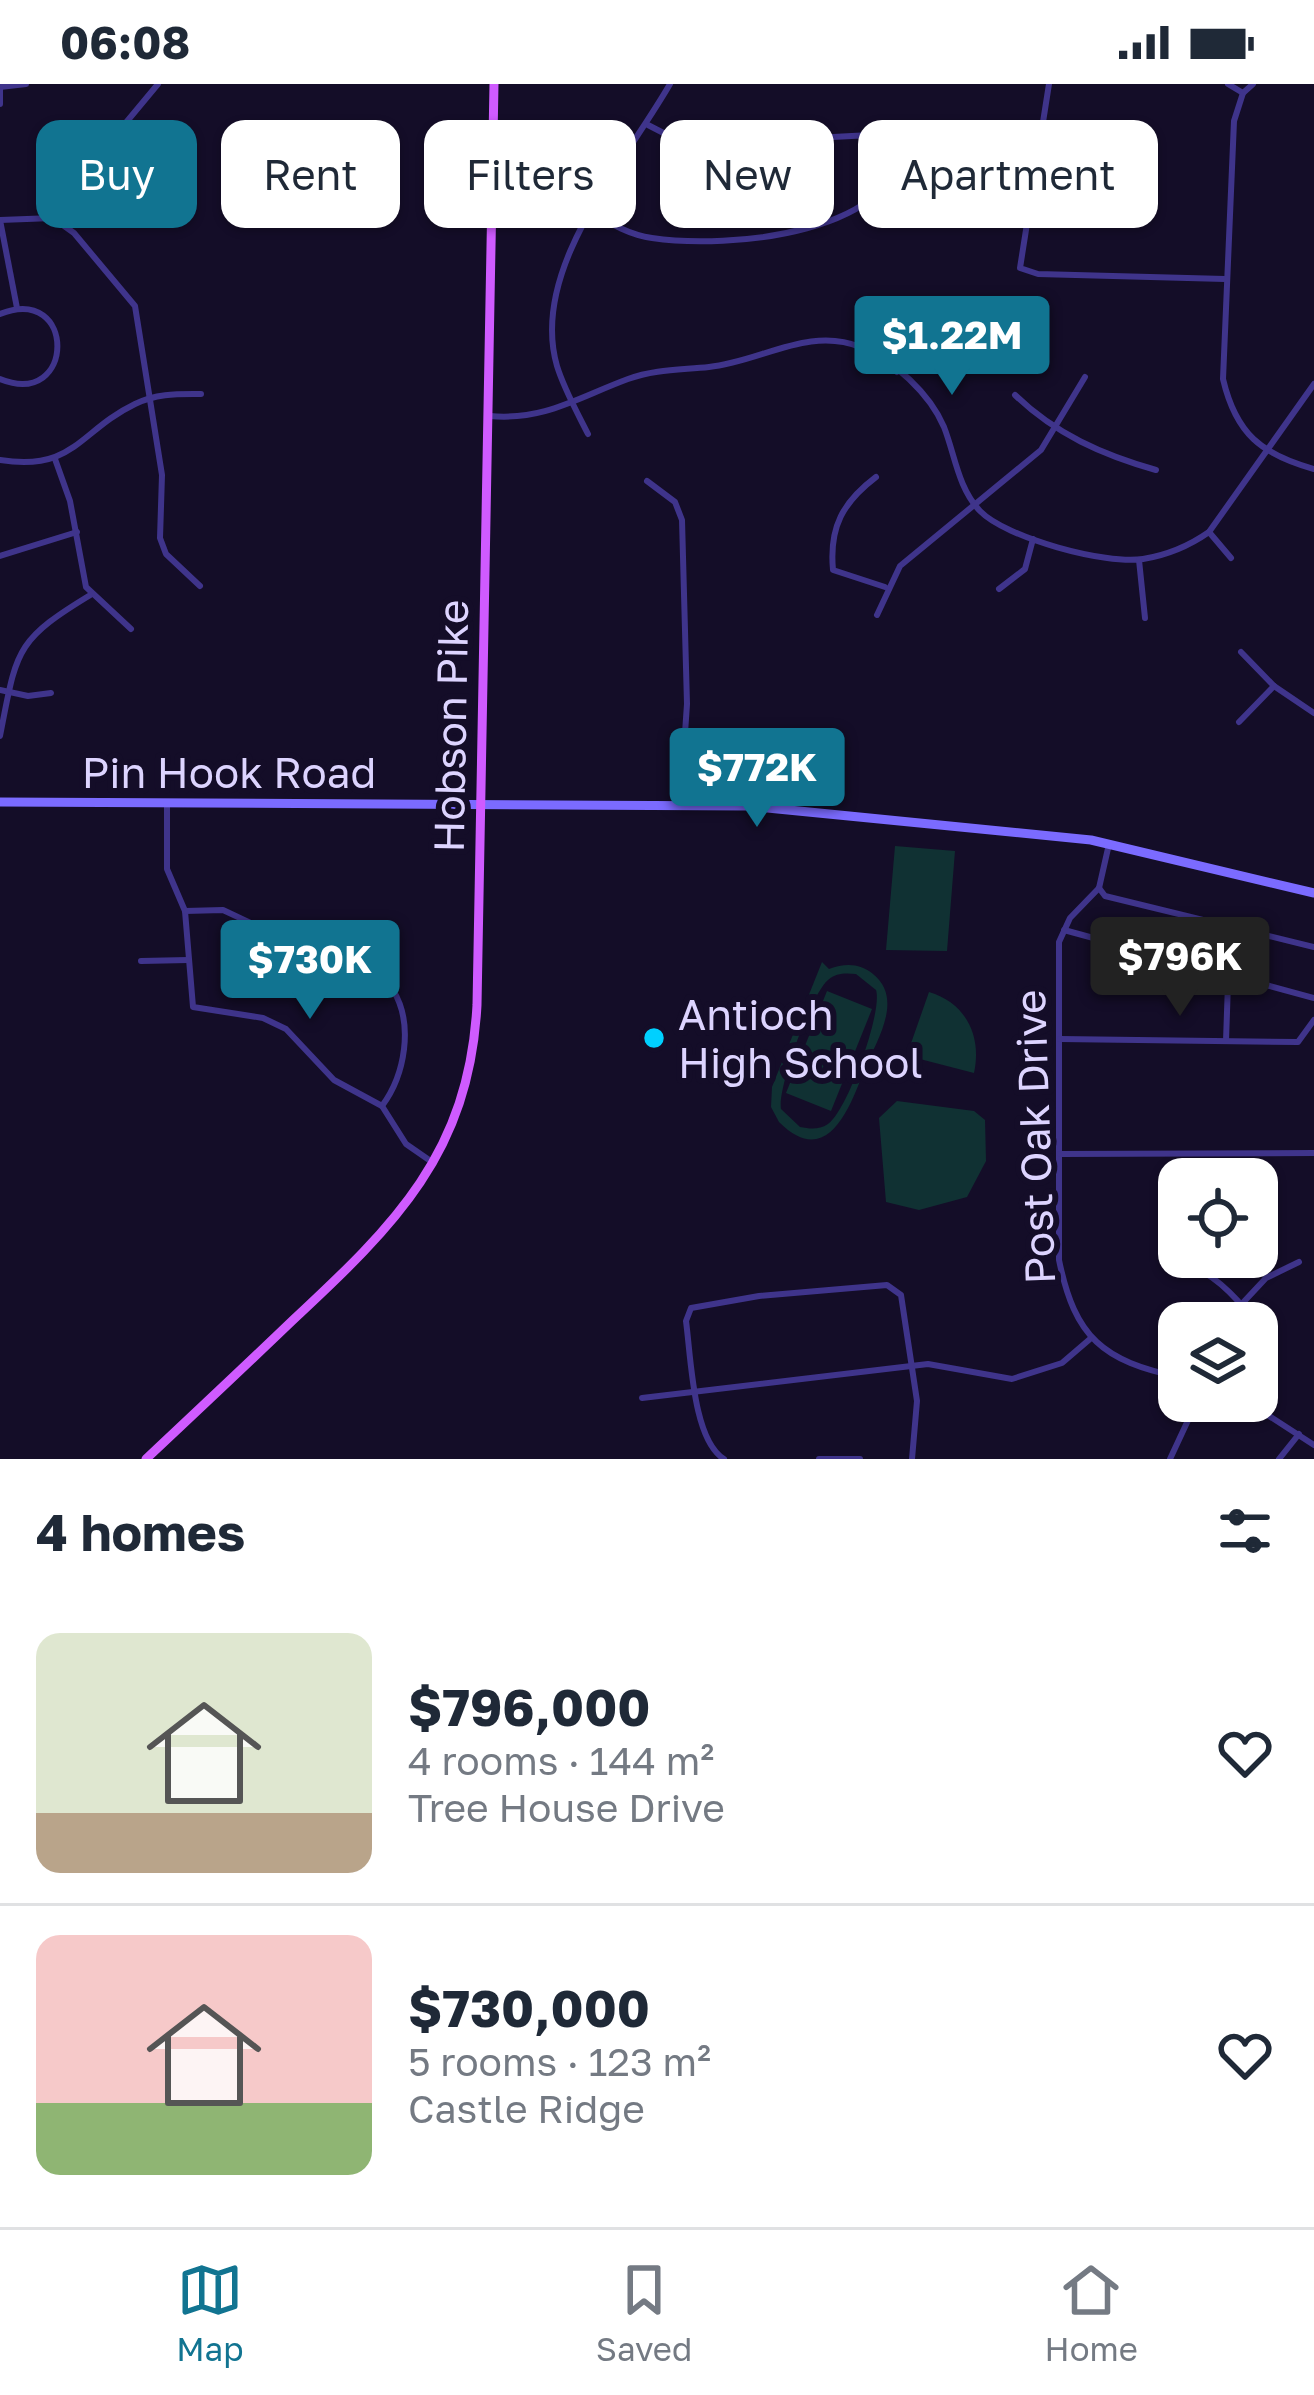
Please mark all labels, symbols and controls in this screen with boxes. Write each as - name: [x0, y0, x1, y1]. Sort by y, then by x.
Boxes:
- text: 06:08: [60, 15, 190, 69]
- chip: Buy: [36, 120, 197, 228]
- chip: Rent: [221, 120, 400, 228]
- chip: Filters: [424, 120, 636, 228]
- chip: New: [660, 120, 834, 228]
- chip: Apartment: [858, 120, 1158, 228]
- pin: $1.22M: [854, 296, 1050, 398]
- text: $1.22M: [882, 311, 1023, 358]
- street label: Hobson Pike: [423, 599, 477, 853]
- pin: $772K: [673, 728, 841, 830]
- text: $772K: [697, 743, 817, 790]
- street label: Pin Hook Road: [82, 747, 376, 797]
- pin: $796K: [1096, 917, 1264, 1019]
- pin: $730K: [226, 920, 394, 1022]
- text: $796K: [1117, 932, 1243, 979]
- text: $730K: [248, 935, 372, 982]
- place label: Antioch High School: [678, 989, 923, 1087]
- street label: Post Oak Drive: [1004, 989, 1064, 1285]
- marker: Antioch High School: [641, 1025, 667, 1051]
- map controls: [1158, 1158, 1278, 1422]
- button: locate: [1158, 1158, 1278, 1278]
- button: layers: [1158, 1302, 1278, 1422]
- icon: filters: [1212, 1498, 1278, 1564]
- text: 4 homes: [36, 1501, 245, 1562]
- text: $796,000: [408, 1676, 651, 1737]
- icon: home: [132, 1681, 276, 1825]
- icon: heart: [1212, 1720, 1278, 1786]
- text: 4 rooms · 144 m²: [408, 1737, 714, 1784]
- text: Tree House Drive: [408, 1784, 725, 1831]
- text: $730,000: [408, 1977, 650, 2038]
- icon: home: [132, 1983, 276, 2127]
- icon: heart: [1212, 2022, 1278, 2088]
- text: 5 rooms · 123 m²: [408, 2038, 711, 2085]
- text: Castle Ridge: [408, 2085, 645, 2132]
- tab: Map: [176, 2257, 244, 2368]
- tab: Saved: [596, 2257, 692, 2368]
- tab: Home: [1045, 2257, 1138, 2368]

